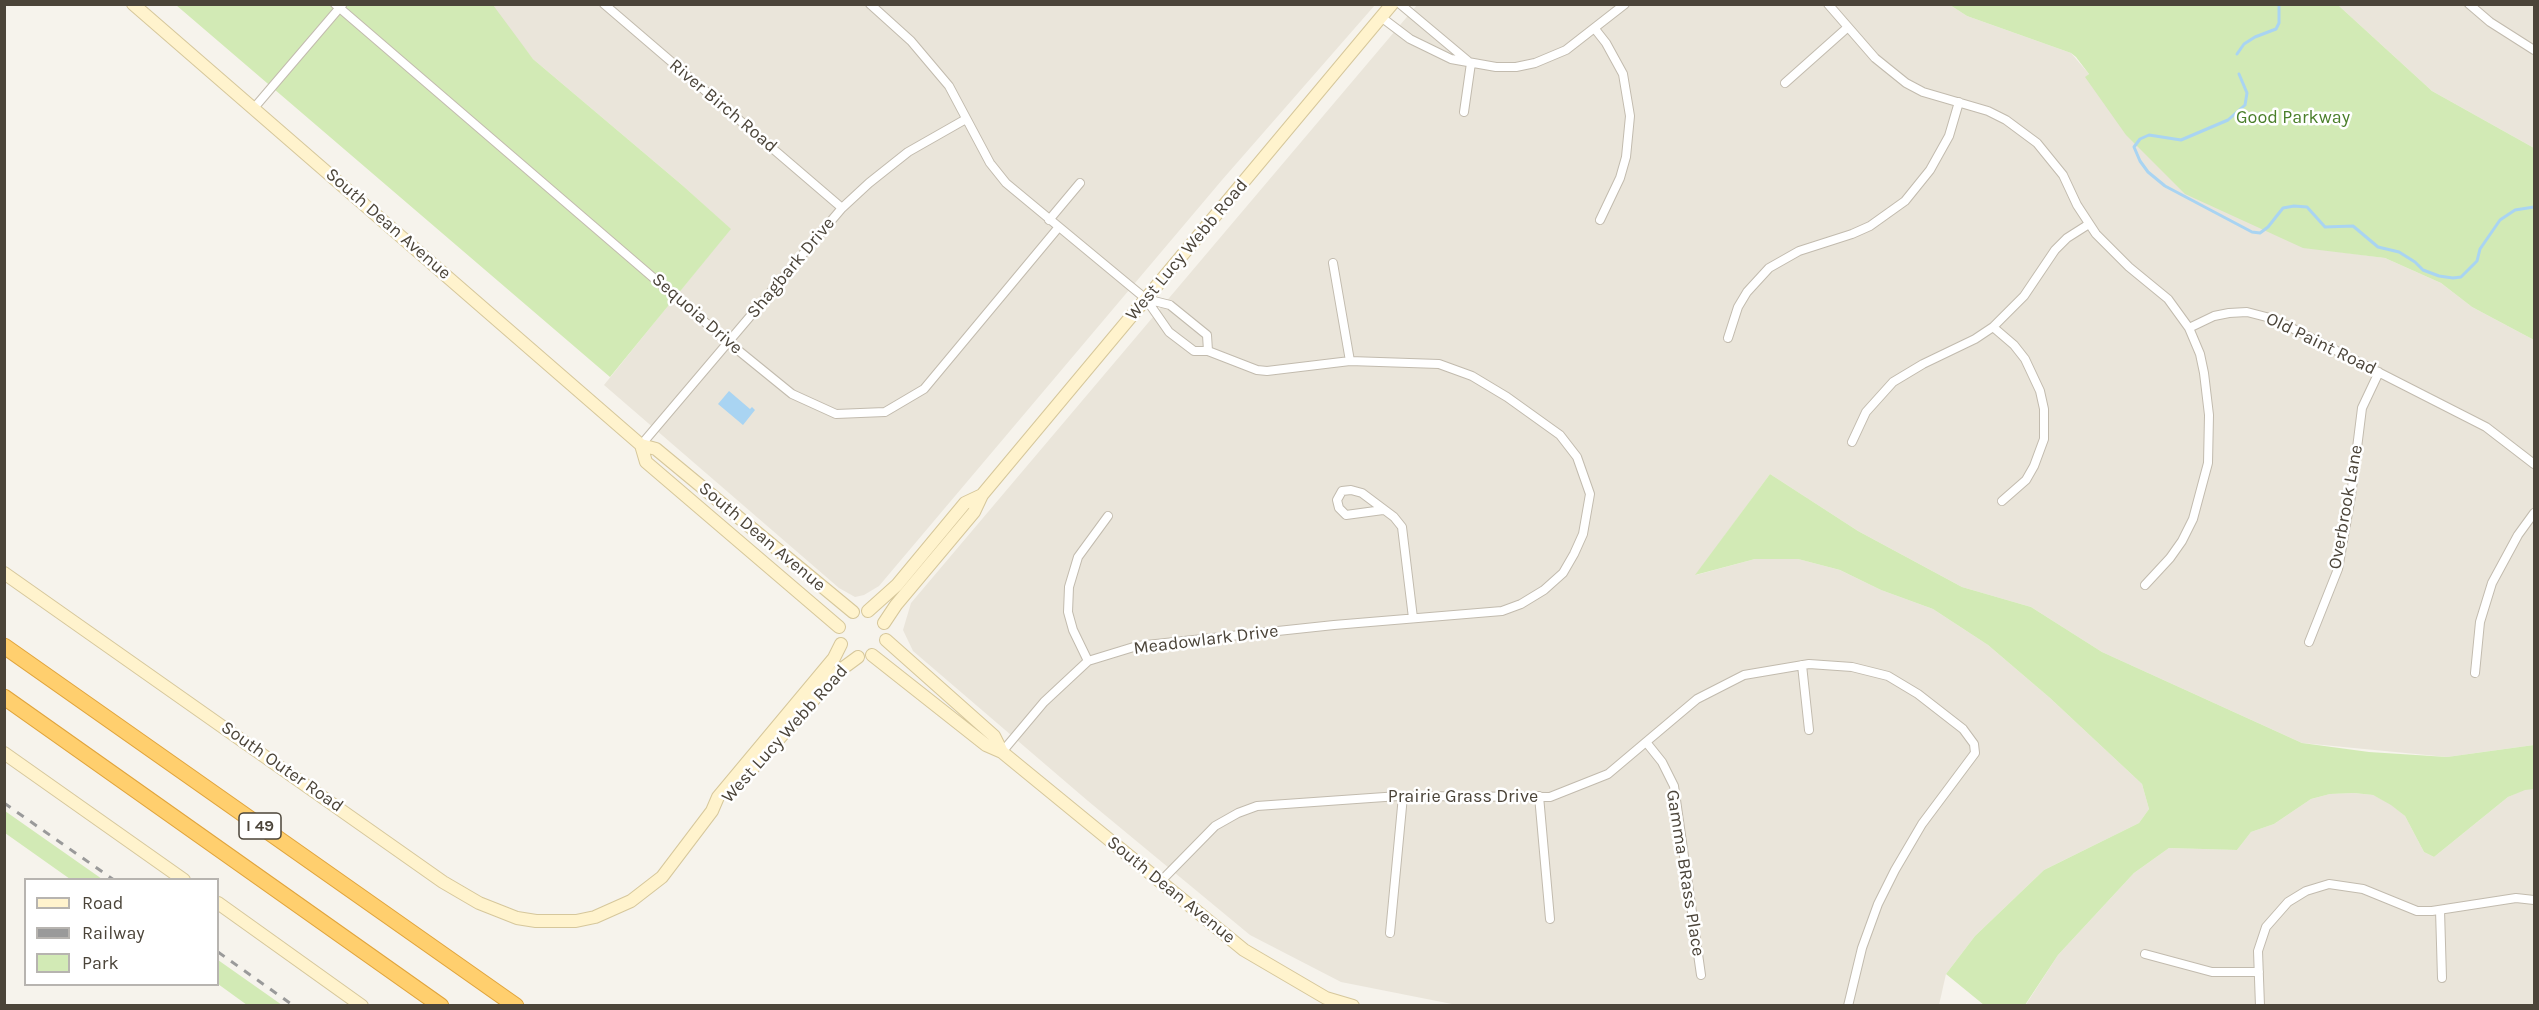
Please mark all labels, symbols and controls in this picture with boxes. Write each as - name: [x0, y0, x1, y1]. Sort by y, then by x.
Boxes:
- street label: River Birch Road: [665, 55, 781, 157]
- park label: Good Parkway: [2236, 107, 2350, 129]
- street label: South Dean Avenue: [321, 164, 455, 284]
- street label: West Lucy Webb Road: [1121, 175, 1253, 325]
- street label: Shagbark Drive: [742, 213, 840, 323]
- street label: Sequoia Drive: [647, 269, 747, 359]
- street label: Old Paint Road: [2262, 308, 2380, 380]
- street label: Overbrook Lane: [2324, 443, 2368, 571]
- street label: South Dean Avenue: [694, 478, 830, 596]
- street label: Meadowlark Drive: [1132, 620, 1280, 660]
- street label: West Lucy Webb Road: [717, 661, 853, 807]
- street label: South Outer Road: [217, 717, 347, 817]
- street label: Prairie Grass Drive: [1388, 786, 1538, 808]
- street label: Gamma BRass Place: [1661, 788, 1709, 958]
- road number: I 49: [239, 813, 281, 839]
- street label: South Dean Avenue: [1102, 832, 1240, 948]
- legend: [24, 878, 219, 986]
- text: Road: [82, 892, 123, 914]
- text: Railway: [82, 922, 145, 944]
- text: Park: [82, 952, 119, 974]

